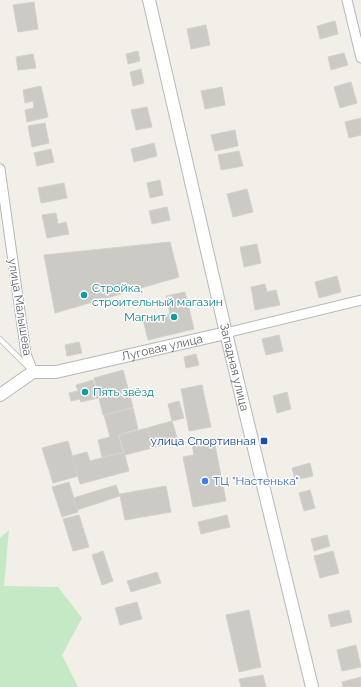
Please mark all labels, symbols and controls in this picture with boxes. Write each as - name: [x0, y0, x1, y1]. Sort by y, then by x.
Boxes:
- street label: улица Малышева: [5, 257, 35, 357]
- place label: Стройка, строительный магазин: [92, 281, 223, 309]
- marker: Стройка, строительный магазин: [79, 290, 89, 300]
- place label: Магнит: [124, 310, 166, 324]
- marker: Магнит: [169, 312, 179, 322]
- street label: Западная улица: [217, 322, 252, 413]
- street label: Луговая улица: [120, 332, 204, 364]
- place label: Пять звёзд: [93, 385, 154, 399]
- marker: Пять звёзд: [80, 387, 90, 397]
- place label: улица Спортивная: [150, 434, 256, 448]
- marker: улица Спортивная: [259, 436, 269, 446]
- place label: ТЦ "Настенька": [213, 474, 299, 488]
- marker: ТЦ "Настенька": [200, 476, 210, 486]

